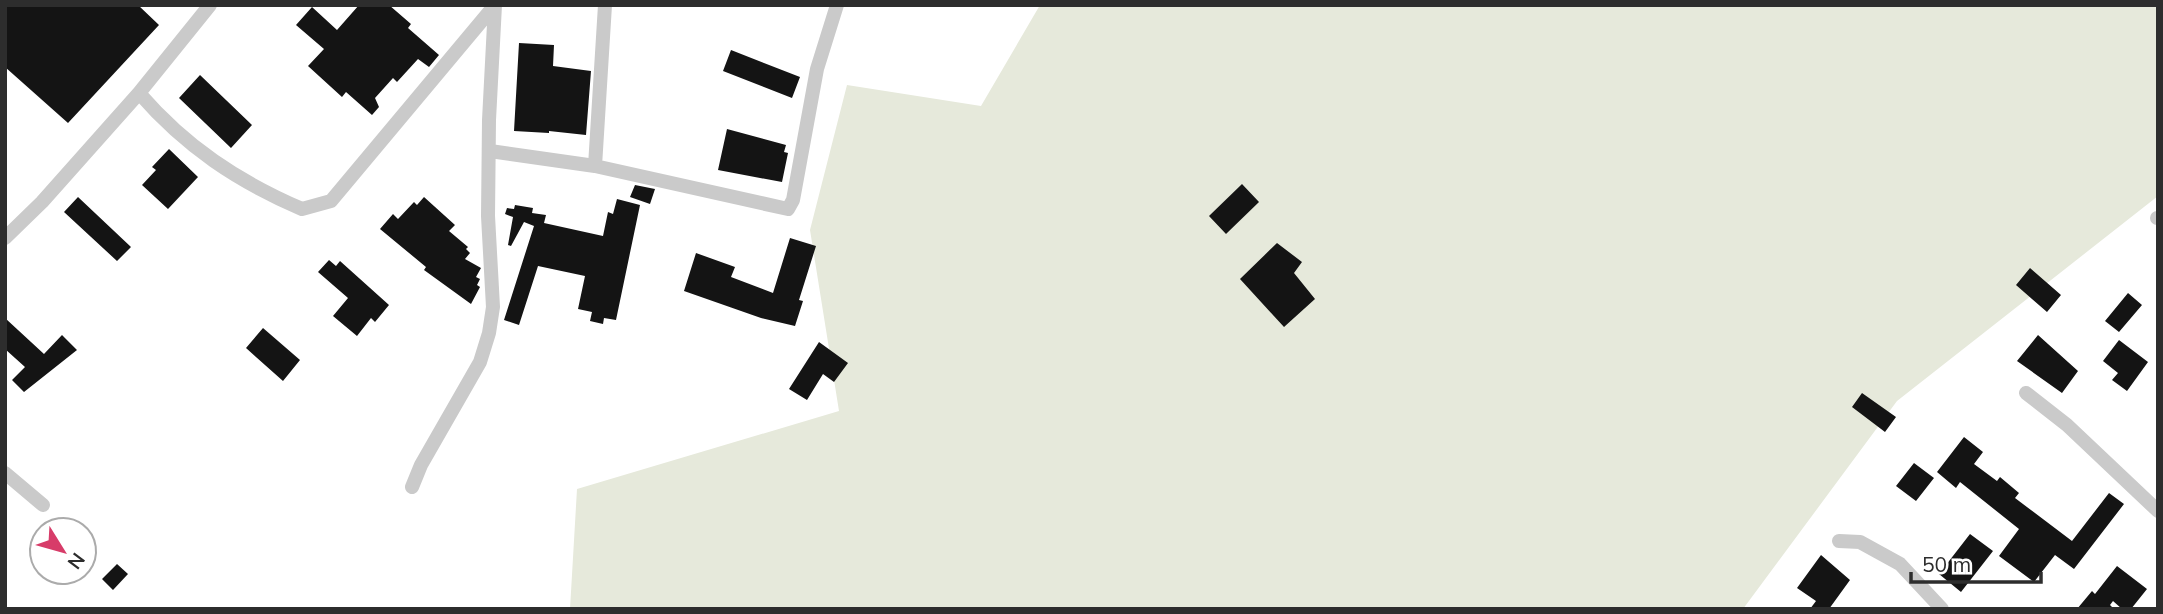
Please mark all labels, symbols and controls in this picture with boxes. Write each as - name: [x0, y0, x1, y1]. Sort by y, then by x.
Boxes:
- north arrow: [28, 516, 98, 586]
- scale bar: [1911, 540, 2040, 584]
- text: N: [63, 548, 90, 574]
- text: 50 m: [1922, 551, 1971, 577]

